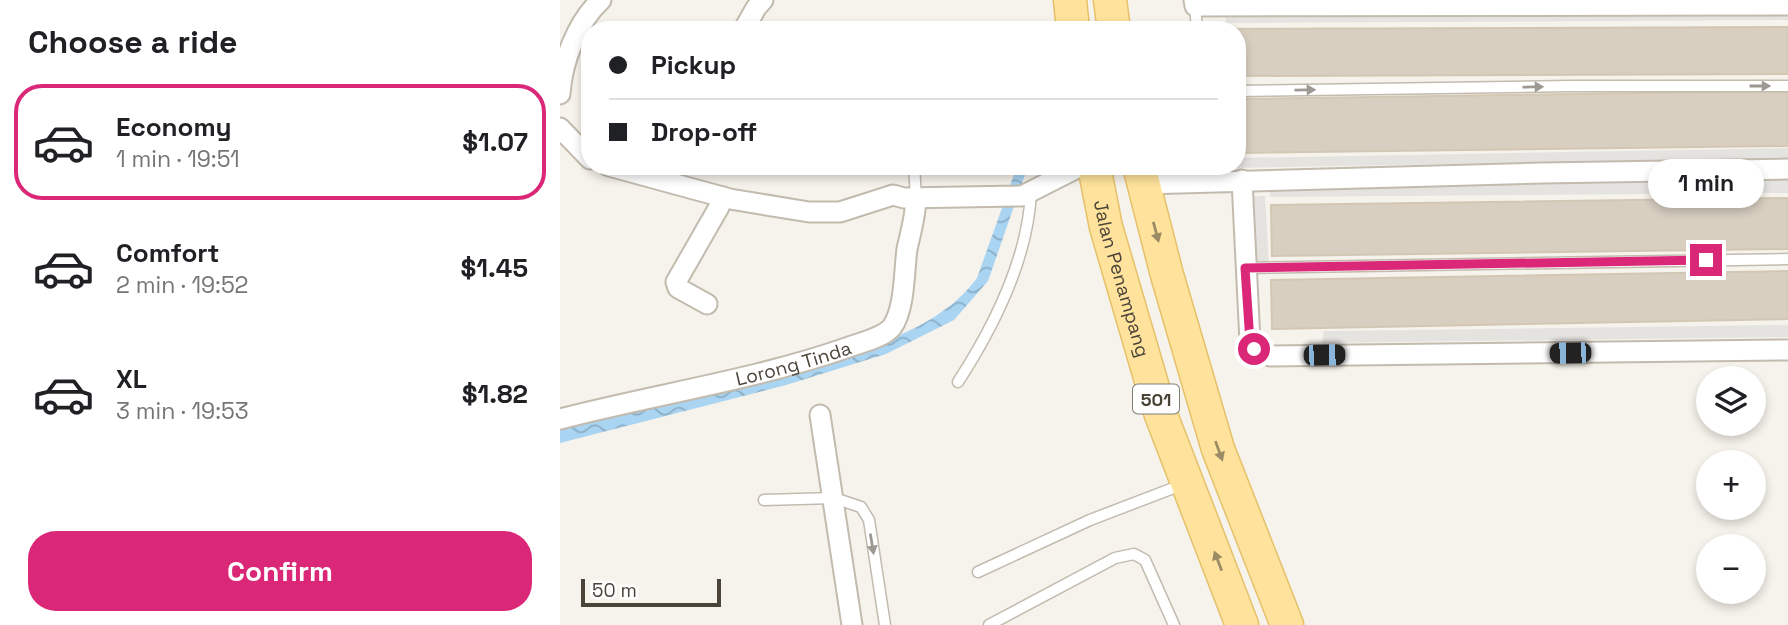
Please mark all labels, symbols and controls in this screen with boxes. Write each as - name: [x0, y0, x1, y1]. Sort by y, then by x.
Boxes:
- text: Choose a ride: [28, 22, 238, 62]
- text: Pickup: [651, 48, 736, 82]
- one-way arrow: [1750, 80, 1772, 92]
- one-way arrow: [1522, 81, 1544, 93]
- one-way arrow: [1295, 84, 1317, 96]
- text: Economy: [116, 110, 232, 144]
- icon: car: [32, 111, 95, 174]
- text: Drop-off: [651, 115, 757, 149]
- text: $1.07: [462, 125, 528, 159]
- text: 1 min · 19:51: [116, 144, 240, 174]
- callout: 1 min: [1648, 159, 1764, 208]
- text: 1 min: [1678, 168, 1734, 198]
- street label: Jalan Penampang: [1088, 198, 1156, 360]
- one-way arrow: [1151, 222, 1161, 243]
- text: Comfort: [116, 236, 219, 270]
- icon: car: [32, 237, 95, 300]
- route end: [1690, 244, 1722, 276]
- text: $1.45: [461, 251, 528, 285]
- text: 2 min · 19:52: [116, 270, 248, 300]
- route start: [1238, 333, 1270, 365]
- street label: Lorong Tinda: [733, 335, 855, 391]
- car: [1549, 342, 1592, 364]
- car: [1303, 344, 1346, 366]
- text: XL: [116, 362, 147, 396]
- icon: car: [32, 363, 95, 426]
- map controls: [1696, 366, 1766, 604]
- button: layers: [1696, 366, 1766, 436]
- text: $1.82: [462, 377, 528, 411]
- road number: 501: [1133, 384, 1179, 414]
- text: 3 min · 19:53: [116, 396, 249, 426]
- one-way arrow: [1214, 440, 1225, 461]
- button: +: [1696, 450, 1766, 520]
- button: Confirm: [28, 531, 532, 611]
- one-way arrow: [867, 533, 878, 555]
- button: −: [1696, 534, 1766, 604]
- one-way arrow: [1212, 551, 1223, 572]
- scale bar: [581, 576, 721, 608]
- text: 50 m: [592, 578, 637, 603]

